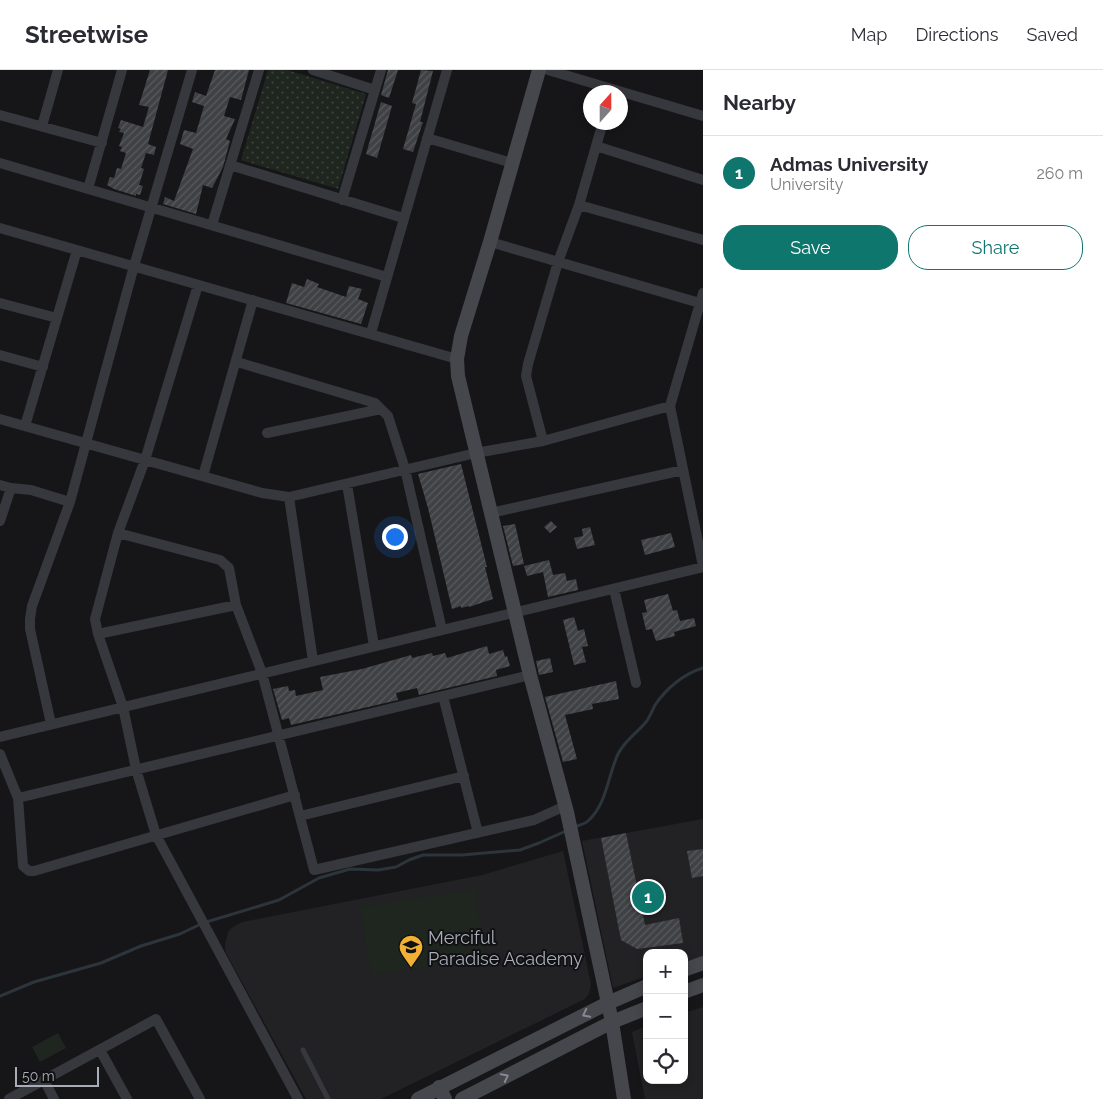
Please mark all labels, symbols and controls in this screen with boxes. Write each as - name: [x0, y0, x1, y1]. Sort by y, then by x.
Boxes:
- text: Streetwise: [25, 20, 148, 49]
- text: Map: [851, 24, 887, 45]
- text: Directions: [915, 24, 999, 45]
- text: Saved: [1027, 24, 1078, 45]
- north arrow: [583, 85, 628, 130]
- text: Nearby: [723, 90, 796, 115]
- text: Admas University: [770, 153, 928, 175]
- text: 1: [735, 164, 743, 183]
- text: 260 m: [1036, 164, 1083, 183]
- text: University: [770, 175, 843, 194]
- button: Save: [723, 225, 898, 270]
- button: Share: [908, 225, 1083, 270]
- your location: [382, 524, 408, 550]
- pin: 1: [632, 878, 664, 916]
- place label: Merciful Paradise Academy: [428, 927, 583, 969]
- school or university icon: Merciful Paradise Academy: [398, 934, 424, 968]
- map controls: [643, 949, 688, 1084]
- button: +: [643, 949, 688, 994]
- button: −: [643, 994, 688, 1039]
- one-way arrow: [583, 1007, 592, 1017]
- button: locate: [643, 1039, 688, 1084]
- scale bar: [15, 1064, 99, 1087]
- text: 50 m: [22, 1068, 55, 1084]
- one-way arrow: [500, 1073, 509, 1083]

